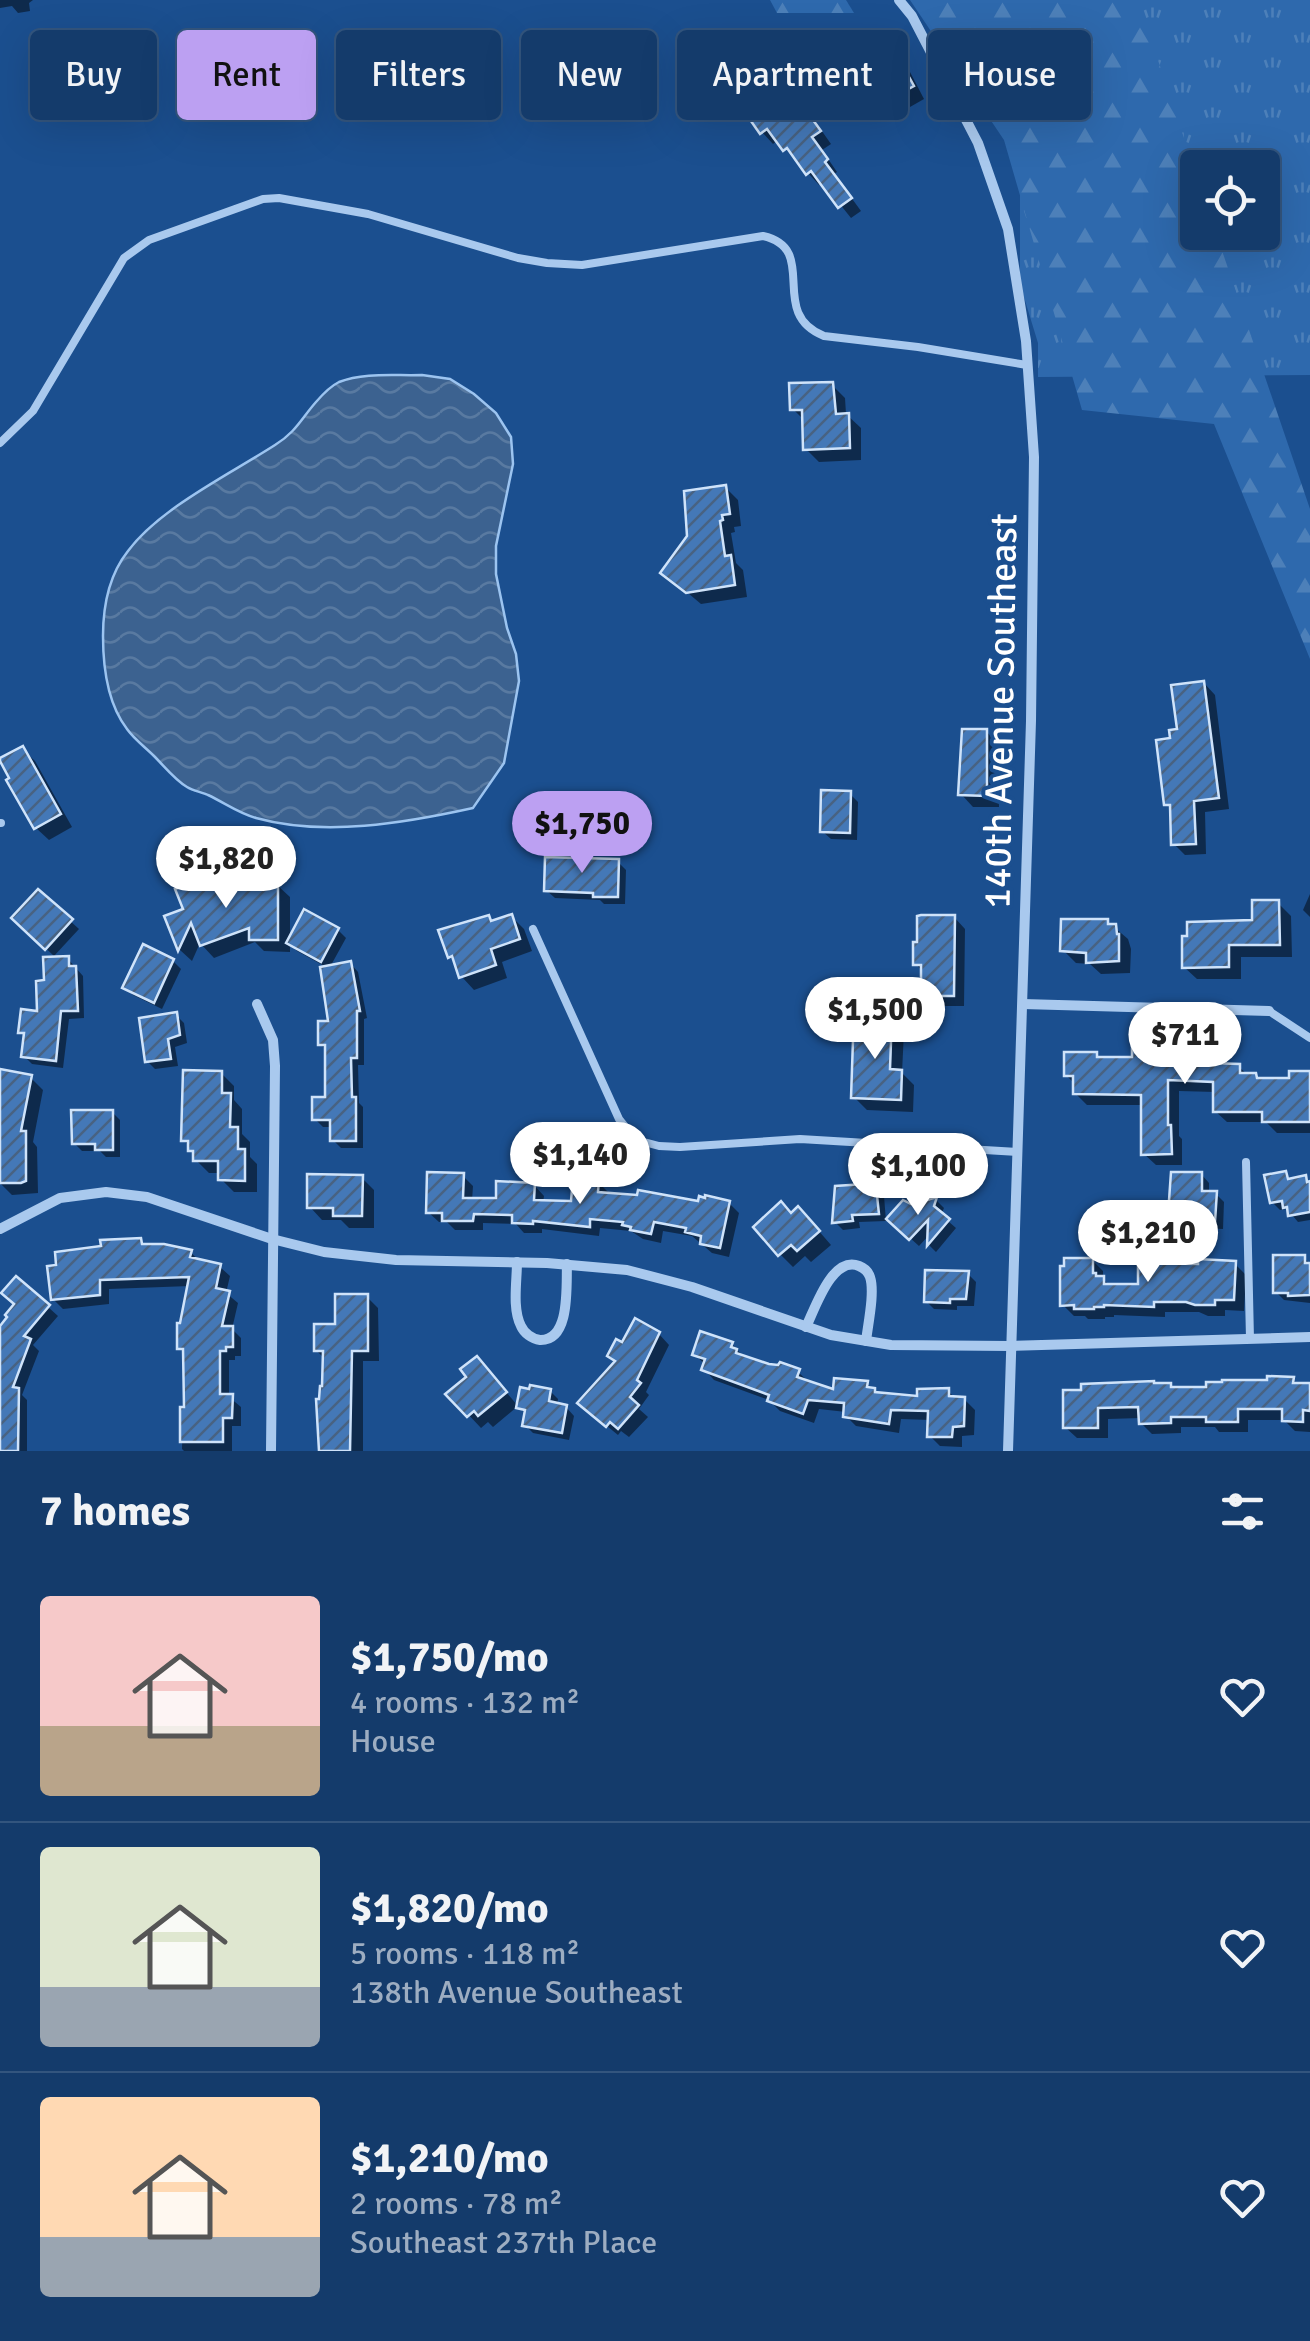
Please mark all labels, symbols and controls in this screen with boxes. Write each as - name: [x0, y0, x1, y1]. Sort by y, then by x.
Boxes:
- chip: Buy: [30, 30, 157, 120]
- chip: Rent: [177, 30, 316, 120]
- chip: Filters: [336, 30, 501, 120]
- chip: New: [521, 30, 657, 120]
- chip: Apartment: [677, 30, 908, 120]
- chip: House: [928, 30, 1091, 120]
- map controls: [1180, 150, 1280, 250]
- button: locate: [1180, 150, 1280, 250]
- street label: 140th Avenue Southeast: [974, 513, 1027, 909]
- pin: $1,750: [501, 791, 663, 876]
- text: $1,750: [534, 804, 630, 843]
- pin: $1,820: [145, 826, 307, 911]
- text: $1,820: [178, 839, 274, 878]
- pin: $1,500: [794, 977, 956, 1062]
- text: $1,500: [827, 990, 923, 1029]
- pin: $711: [1126, 1002, 1244, 1087]
- text: $711: [1150, 1015, 1220, 1054]
- pin: $1,140: [499, 1122, 661, 1207]
- pin: $1,100: [837, 1133, 999, 1218]
- text: $1,140: [532, 1135, 628, 1174]
- text: $1,100: [870, 1146, 966, 1185]
- pin: $1,210: [1067, 1200, 1229, 1285]
- text: $1,210: [1100, 1213, 1196, 1252]
- icon: filters: [1215, 1484, 1270, 1539]
- text: 7 homes: [40, 1486, 190, 1537]
- text: $1,750/mo: [350, 1632, 549, 1683]
- icon: home: [120, 1636, 240, 1756]
- icon: heart: [1215, 1669, 1270, 1724]
- text: 4 rooms · 132 m²: [350, 1683, 580, 1722]
- text: House: [350, 1722, 436, 1761]
- text: $1,820/mo: [350, 1883, 549, 1934]
- icon: home: [120, 1887, 240, 2007]
- icon: heart: [1215, 1920, 1270, 1975]
- text: 5 rooms · 118 m²: [350, 1934, 580, 1973]
- text: 138th Avenue Southeast: [350, 1973, 683, 2012]
- text: $1,210/mo: [350, 2133, 549, 2184]
- icon: home: [120, 2137, 240, 2257]
- icon: heart: [1215, 2170, 1270, 2225]
- text: 2 rooms · 78 m²: [350, 2184, 563, 2223]
- text: Southeast 237th Place: [350, 2223, 657, 2262]

